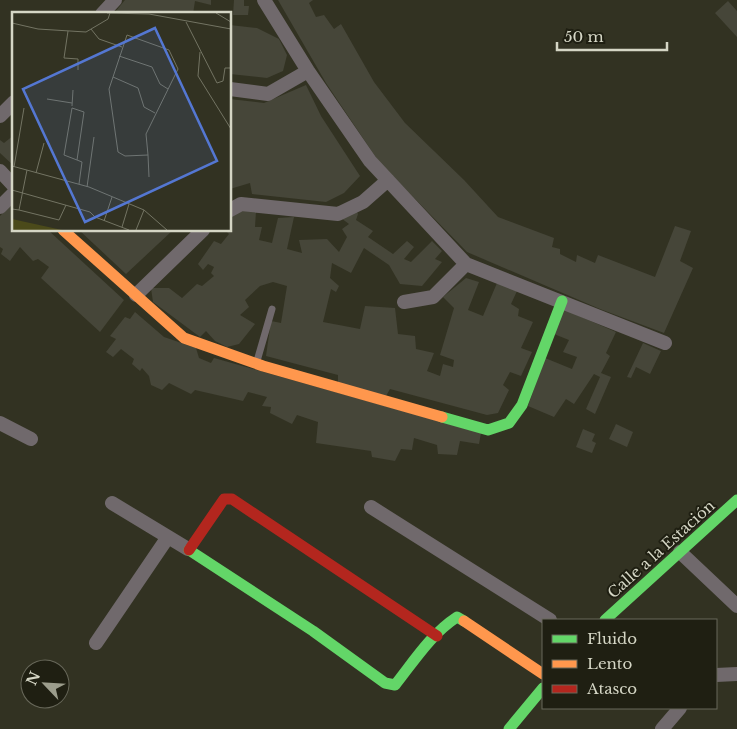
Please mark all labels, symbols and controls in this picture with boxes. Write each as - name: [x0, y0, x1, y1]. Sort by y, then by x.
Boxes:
- inset map: [12, 12, 231, 231]
- scale bar: [557, 20, 667, 52]
- text: 50 m: [564, 27, 604, 46]
- street label: Calle a la Estación: [603, 496, 719, 602]
- legend: [542, 619, 717, 709]
- text: Fluido: [587, 629, 637, 648]
- text: Lento: [587, 654, 633, 673]
- north arrow: [20, 659, 70, 709]
- text: N: [22, 669, 44, 688]
- text: Atasco: [586, 679, 637, 698]

